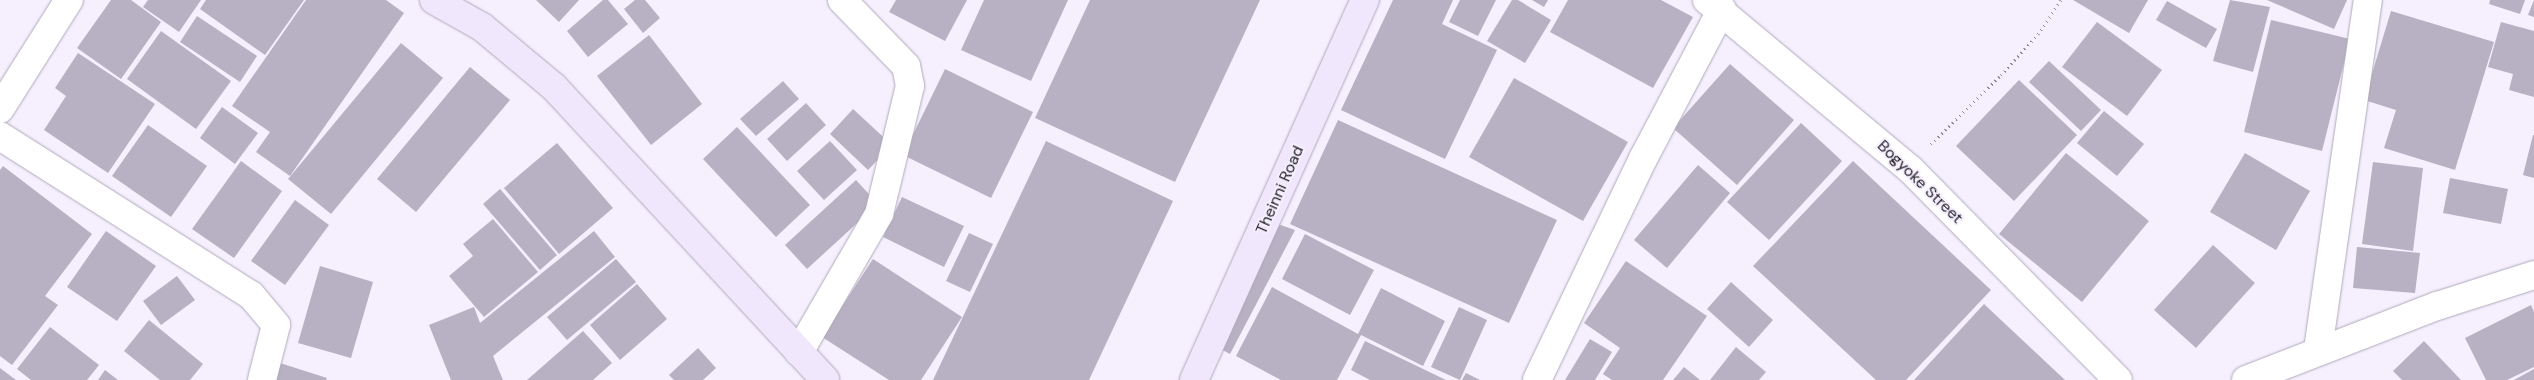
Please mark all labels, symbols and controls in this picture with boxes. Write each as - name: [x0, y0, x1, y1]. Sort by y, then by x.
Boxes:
- street label: Bogyoke Street: [1873, 136, 1967, 228]
- street label: Theinni Road: [1252, 143, 1308, 237]

